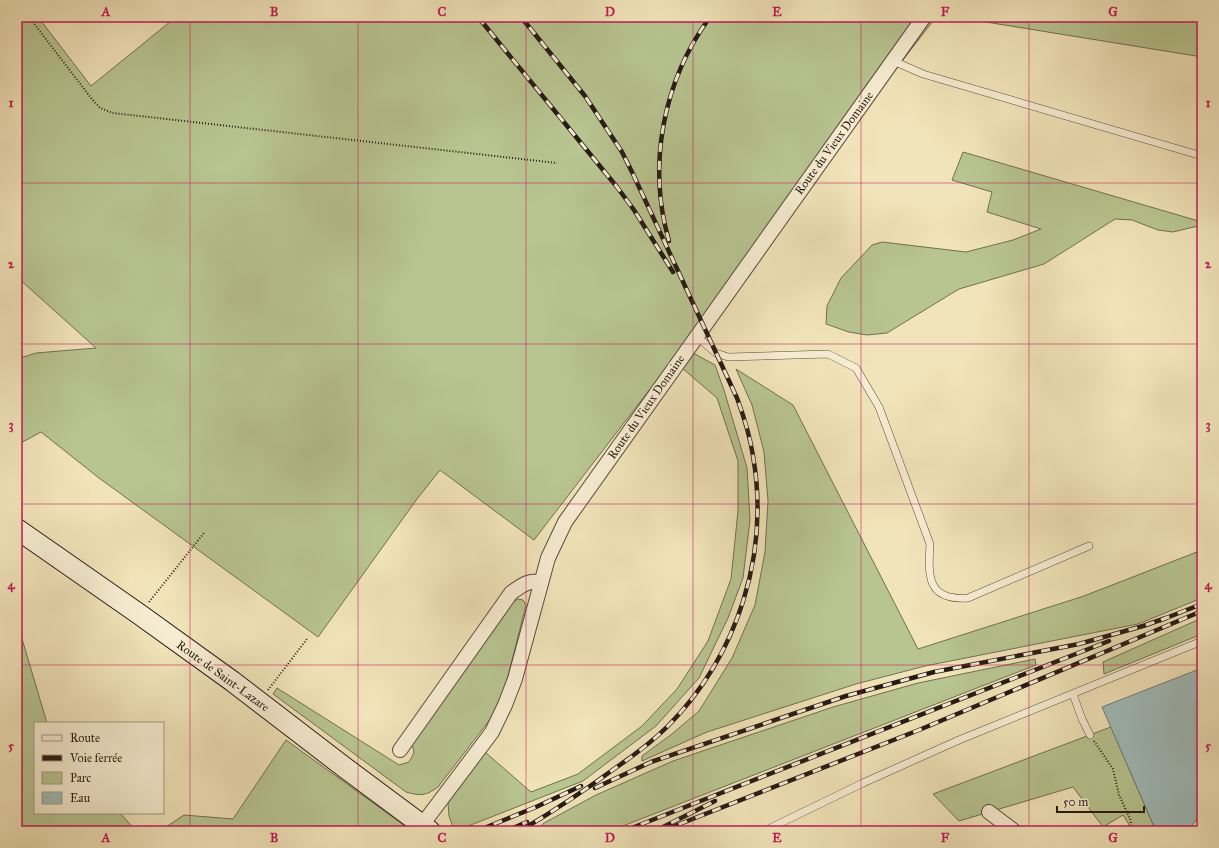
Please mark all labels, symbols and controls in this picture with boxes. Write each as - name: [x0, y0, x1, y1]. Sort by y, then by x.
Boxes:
- text: A: [101, 4, 111, 20]
- text: B: [270, 4, 279, 20]
- text: C: [438, 4, 447, 20]
- text: D: [605, 4, 615, 20]
- text: E: [772, 4, 782, 20]
- text: F: [941, 4, 950, 20]
- text: G: [1108, 4, 1118, 20]
- street label: Route du Vieux Domaine: [792, 89, 876, 197]
- text: 1: [8, 95, 14, 111]
- text: 1: [1205, 95, 1211, 111]
- text: 2: [8, 256, 15, 272]
- text: 2: [1205, 256, 1212, 272]
- street label: Route du Vieux Domaine: [605, 352, 687, 462]
- text: 3: [8, 417, 14, 433]
- text: 3: [1205, 417, 1211, 433]
- text: 4: [7, 577, 15, 593]
- text: 4: [1204, 577, 1212, 593]
- street label: Route de Saint-Lazare: [174, 638, 272, 714]
- legend: [34, 722, 164, 814]
- text: Route: [70, 731, 100, 745]
- text: 5: [8, 738, 15, 754]
- text: 5: [1205, 738, 1212, 754]
- text: Voie ferrée: [69, 751, 122, 765]
- text: Parc: [70, 771, 91, 785]
- scale bar: [1057, 788, 1144, 814]
- text: Eau: [70, 791, 91, 805]
- text: 50 m: [1063, 795, 1088, 809]
- text: A: [101, 830, 111, 846]
- text: B: [270, 830, 279, 846]
- text: C: [438, 830, 447, 846]
- text: D: [605, 830, 615, 846]
- text: E: [772, 830, 782, 846]
- text: F: [941, 830, 950, 846]
- text: G: [1108, 830, 1118, 846]

